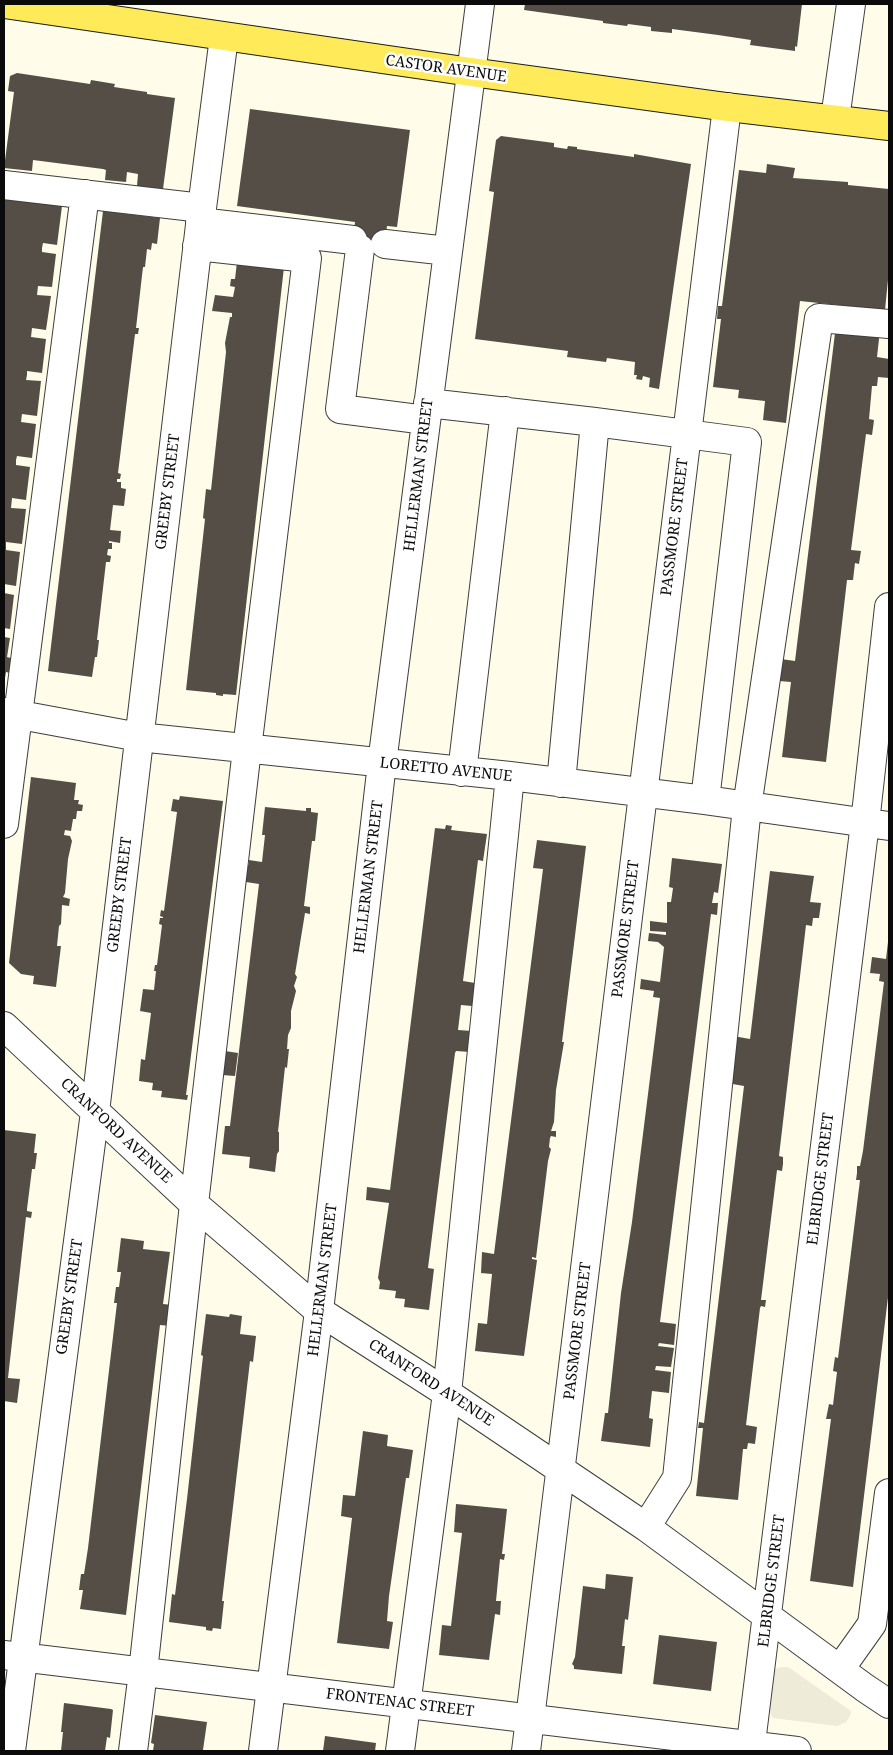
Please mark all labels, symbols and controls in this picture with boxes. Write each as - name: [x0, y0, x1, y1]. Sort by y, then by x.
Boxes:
- street label: CASTOR AVENUE: [384, 52, 508, 86]
- street label: HELLERMAN STREET: [401, 398, 437, 552]
- street label: GREEBY STREET: [152, 433, 184, 551]
- street label: PASSMORE STREET: [658, 457, 692, 597]
- street label: LORETTO AVENUE: [379, 754, 513, 786]
- street label: HELLERMAN STREET: [351, 800, 387, 954]
- street label: GREEBY STREET: [104, 836, 136, 954]
- street label: PASSMORE STREET: [609, 859, 643, 999]
- street label: CRANFORD AVENUE: [56, 1075, 176, 1187]
- street label: ELBRIDGE STREET: [804, 1112, 838, 1246]
- street label: HELLERMAN STREET: [305, 1203, 341, 1357]
- street label: GREEBY STREET: [53, 1238, 87, 1356]
- street label: PASSMORE STREET: [561, 1261, 595, 1401]
- street label: CRANFORD AVENUE: [365, 1336, 497, 1430]
- street label: ELBRIDGE STREET: [755, 1514, 789, 1648]
- street label: FRONTENAC STREET: [325, 1685, 475, 1721]

